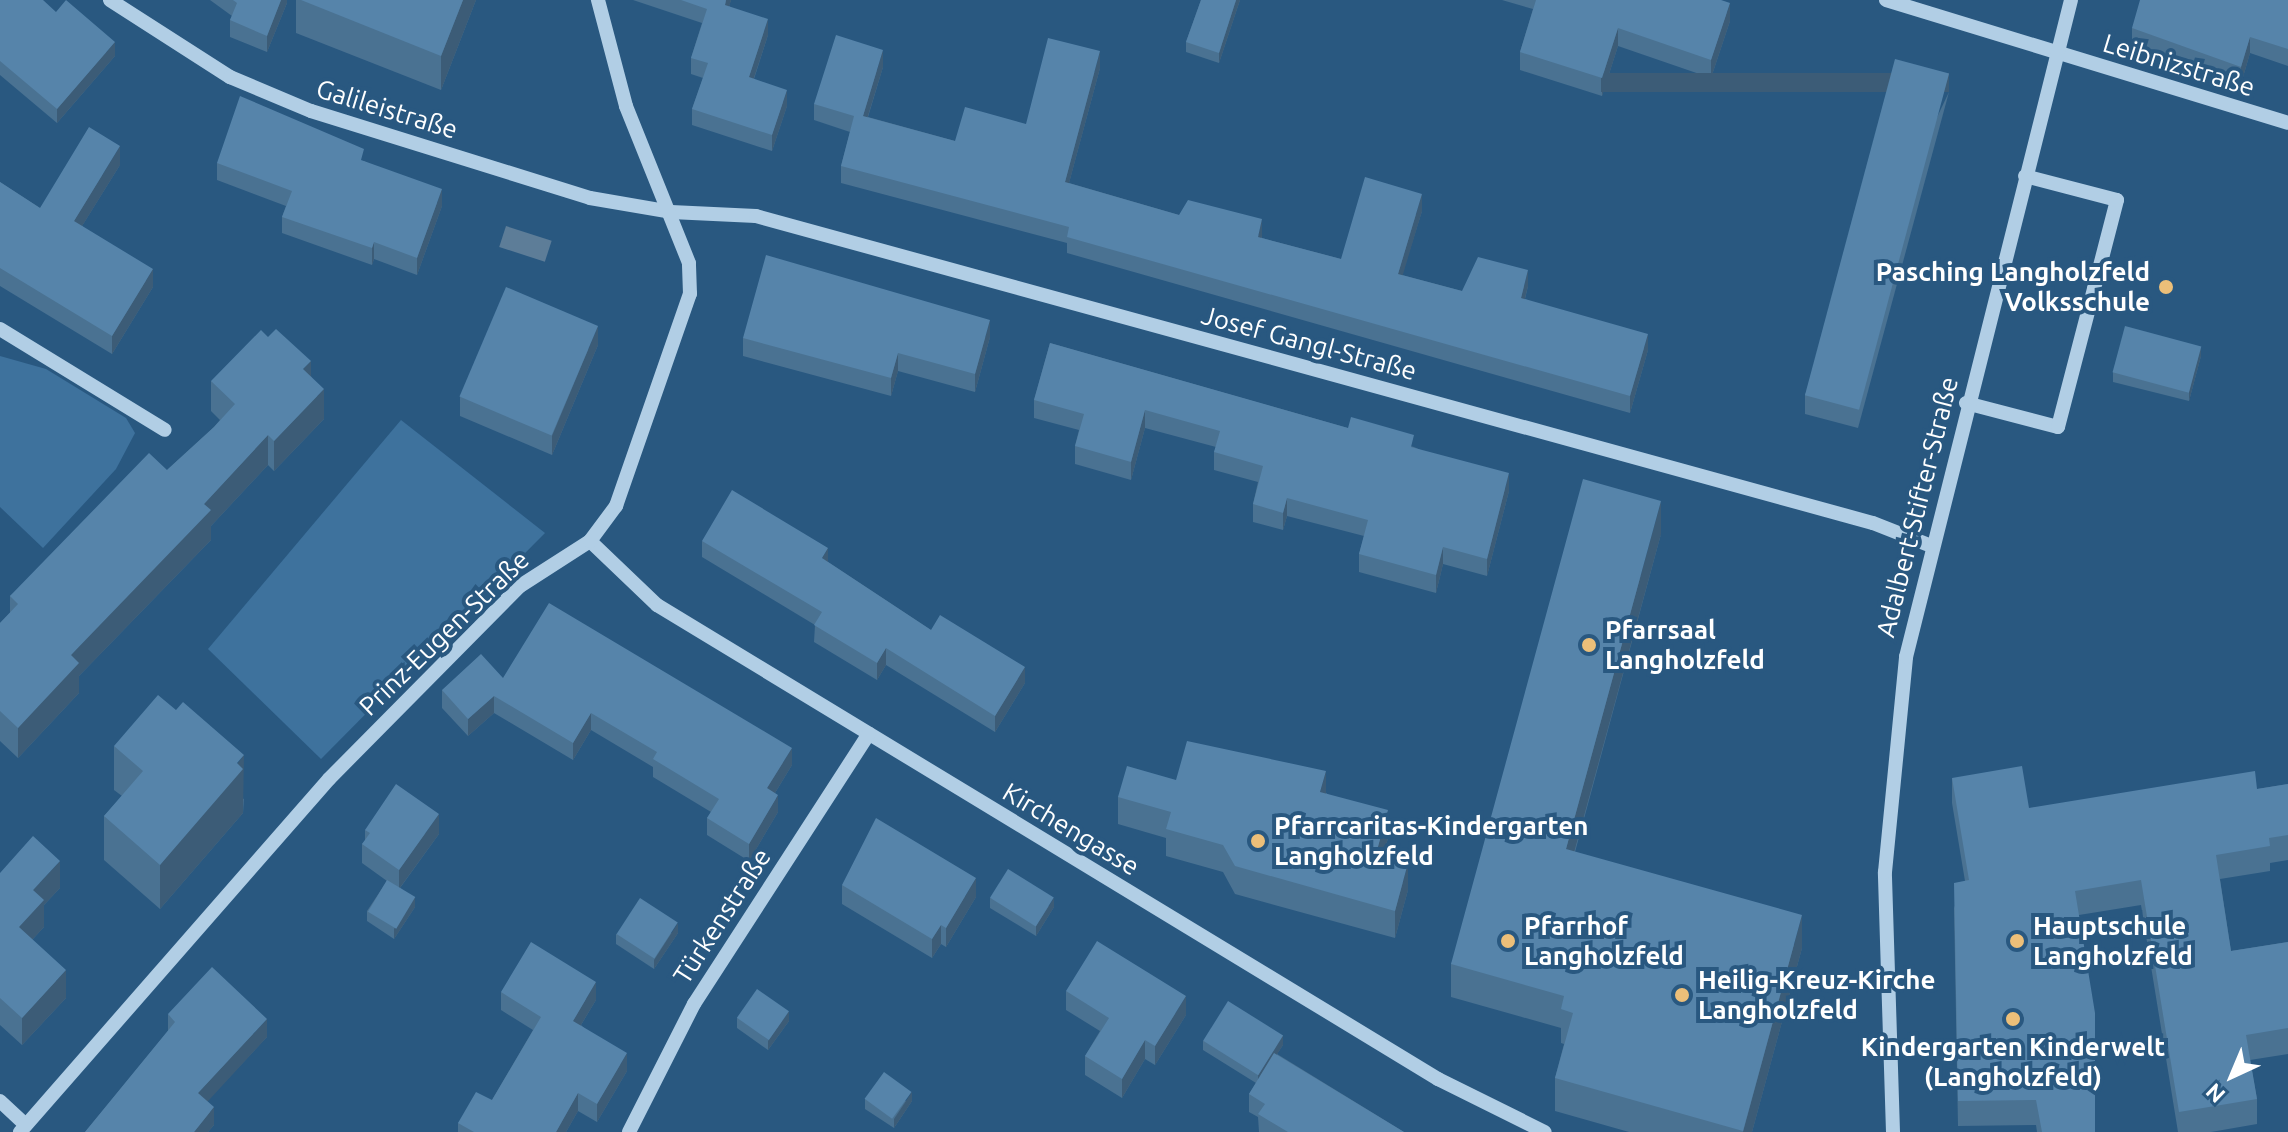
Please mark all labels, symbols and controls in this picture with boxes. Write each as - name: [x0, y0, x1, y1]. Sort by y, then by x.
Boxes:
- street label: Leibnizstraße: [2099, 27, 2259, 103]
- street label: Galileistraße: [313, 73, 461, 145]
- place label: Pasching Langholzfeld Volksschule: [1876, 256, 2150, 318]
- marker: Pasching Langholzfeld Volksschule: [2157, 278, 2175, 296]
- street label: Josef Gangl-Straße: [1198, 299, 1420, 387]
- street label: Adalbert-Stifter-Straße: [1870, 374, 1964, 640]
- street label: Prinz-Eugen-Straße: [353, 544, 535, 722]
- place label: Pfarrsaal Langholzfeld: [1605, 614, 1765, 676]
- marker: Pfarrsaal Langholzfeld: [1580, 636, 1598, 654]
- street label: Kirchengasse: [997, 776, 1145, 882]
- place label: Pfarrcaritas-Kindergarten Langholzfeld: [1274, 810, 1588, 872]
- marker: Pfarrcaritas-Kindergarten Langholzfeld: [1249, 832, 1267, 850]
- street label: Türkenstraße: [667, 842, 777, 990]
- place label: Pfarrhof Langholzfeld: [1524, 910, 1684, 972]
- place label: Hauptschule Langholzfeld: [2033, 910, 2193, 972]
- marker: Pfarrhof Langholzfeld: [1499, 932, 1517, 950]
- marker: Hauptschule Langholzfeld: [2008, 932, 2026, 950]
- place label: Heilig-Kreuz-Kirche Langholzfeld: [1698, 964, 1935, 1026]
- marker: Heilig-Kreuz-Kirche Langholzfeld: [1673, 986, 1691, 1004]
- marker: Kindergarten Kinderwelt (Langholzfeld): [2004, 1010, 2022, 1028]
- place label: Kindergarten Kinderwelt (Langholzfeld): [1861, 1031, 2165, 1092]
- north arrow: [2192, 1036, 2272, 1116]
- text: N: [2200, 1079, 2230, 1108]

